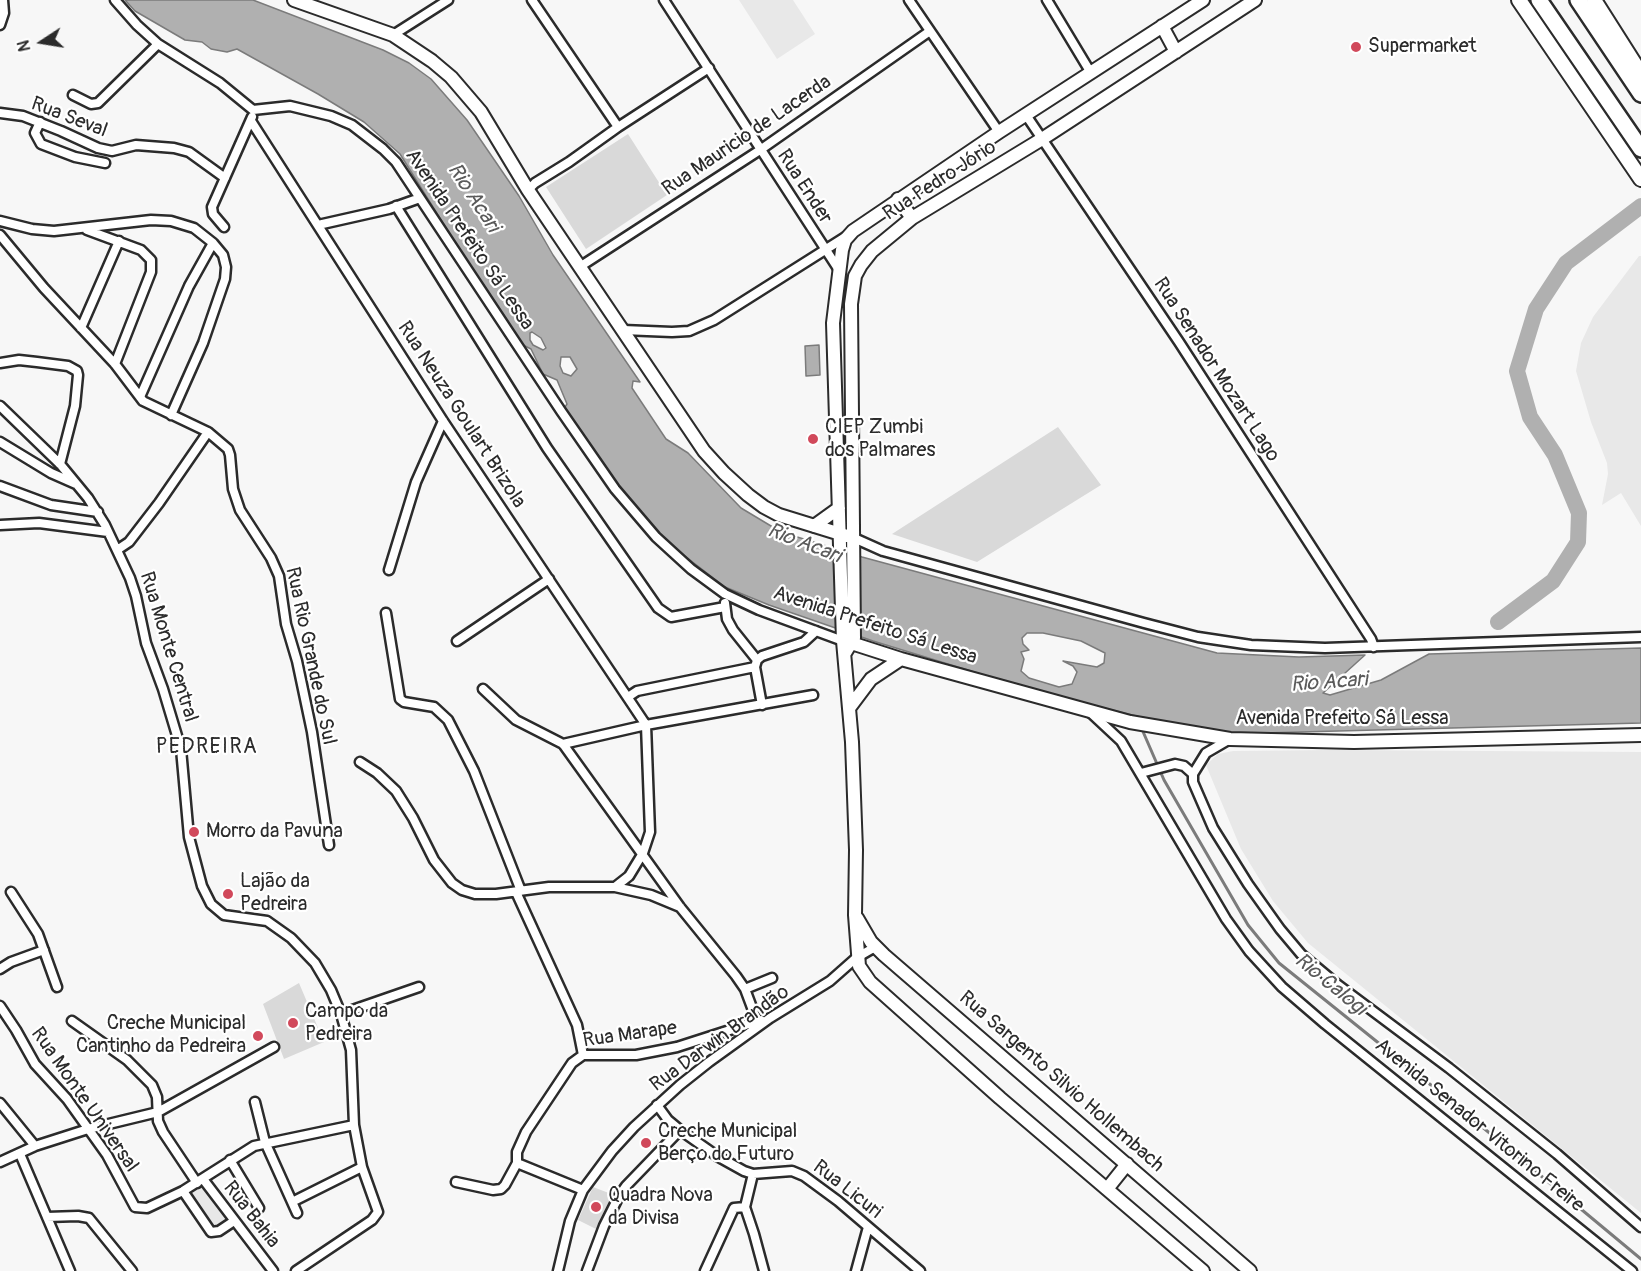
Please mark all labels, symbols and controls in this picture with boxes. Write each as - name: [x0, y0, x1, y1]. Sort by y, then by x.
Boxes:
- north arrow: [12, 12, 72, 72]
- place label: Supermarket: [1368, 35, 1477, 59]
- text: N: [13, 38, 35, 53]
- marker: Supermarket: [1349, 40, 1363, 54]
- street label: Rua Mauricio de Lacerda: [658, 70, 836, 202]
- street label: Rua Seval: [27, 92, 111, 144]
- street label: Rua Pedro Jório: [879, 136, 1001, 226]
- street label: Avenida Prefeito Sá Lessa: [400, 145, 538, 335]
- street label: Rua Ender: [771, 145, 837, 229]
- water label: Rio Acari: [441, 159, 505, 237]
- street label: Rua Senador Mozart Lago: [1148, 274, 1284, 466]
- street label: Rua Neuza Goulart Brizola: [392, 317, 530, 513]
- place label: CIEP Zumbi dos Palmares: [825, 416, 935, 463]
- marker: CIEP Zumbi dos Palmares: [806, 432, 820, 446]
- water label: Rio Acari: [764, 518, 844, 570]
- street label: Rua Rio Grande do Sul: [279, 565, 341, 747]
- street label: Rua Monte Central: [134, 569, 202, 725]
- street label: Avenida Prefeito Sá Lessa: [770, 582, 980, 670]
- water label: Rio Acari: [1290, 668, 1368, 698]
- street label: Avenida Prefeito Sá Lessa: [1236, 707, 1448, 731]
- district label: PEDREIRA: [156, 735, 258, 761]
- place label: Morro da Pavuna: [206, 820, 343, 844]
- marker: Morro da Pavuna: [187, 825, 201, 839]
- place label: Lajão da Pedreira: [240, 870, 310, 917]
- marker: Lajão da Pedreira: [221, 887, 235, 901]
- water label: Rio Calogi: [1289, 948, 1371, 1022]
- street label: Rua Darwin Brandão: [646, 980, 794, 1098]
- street label: Rua Sargento Silvio Hollembach: [954, 986, 1168, 1178]
- place label: Campo da Pedreira: [305, 1000, 388, 1047]
- place label: Creche Municipal Cantinho da Pedreira: [76, 1012, 246, 1059]
- marker: Campo da Pedreira: [286, 1016, 300, 1030]
- street label: Rua Marape: [581, 1017, 679, 1053]
- street label: Rua Monte Universal: [25, 1023, 143, 1177]
- marker: Creche Municipal Cantinho da Pedreira: [251, 1029, 265, 1043]
- street label: Avenida Senador Vitorino Freire: [1370, 1034, 1588, 1218]
- place label: Creche Municipal Berço do Futuro: [658, 1120, 797, 1167]
- marker: Creche Municipal Berço do Futuro: [639, 1136, 653, 1150]
- street label: Rua Licuri: [808, 1156, 886, 1224]
- street label: Rua Bahia: [217, 1177, 285, 1253]
- place label: Quadra Nova da Divisa: [608, 1184, 713, 1231]
- marker: Quadra Nova da Divisa: [589, 1200, 603, 1214]

